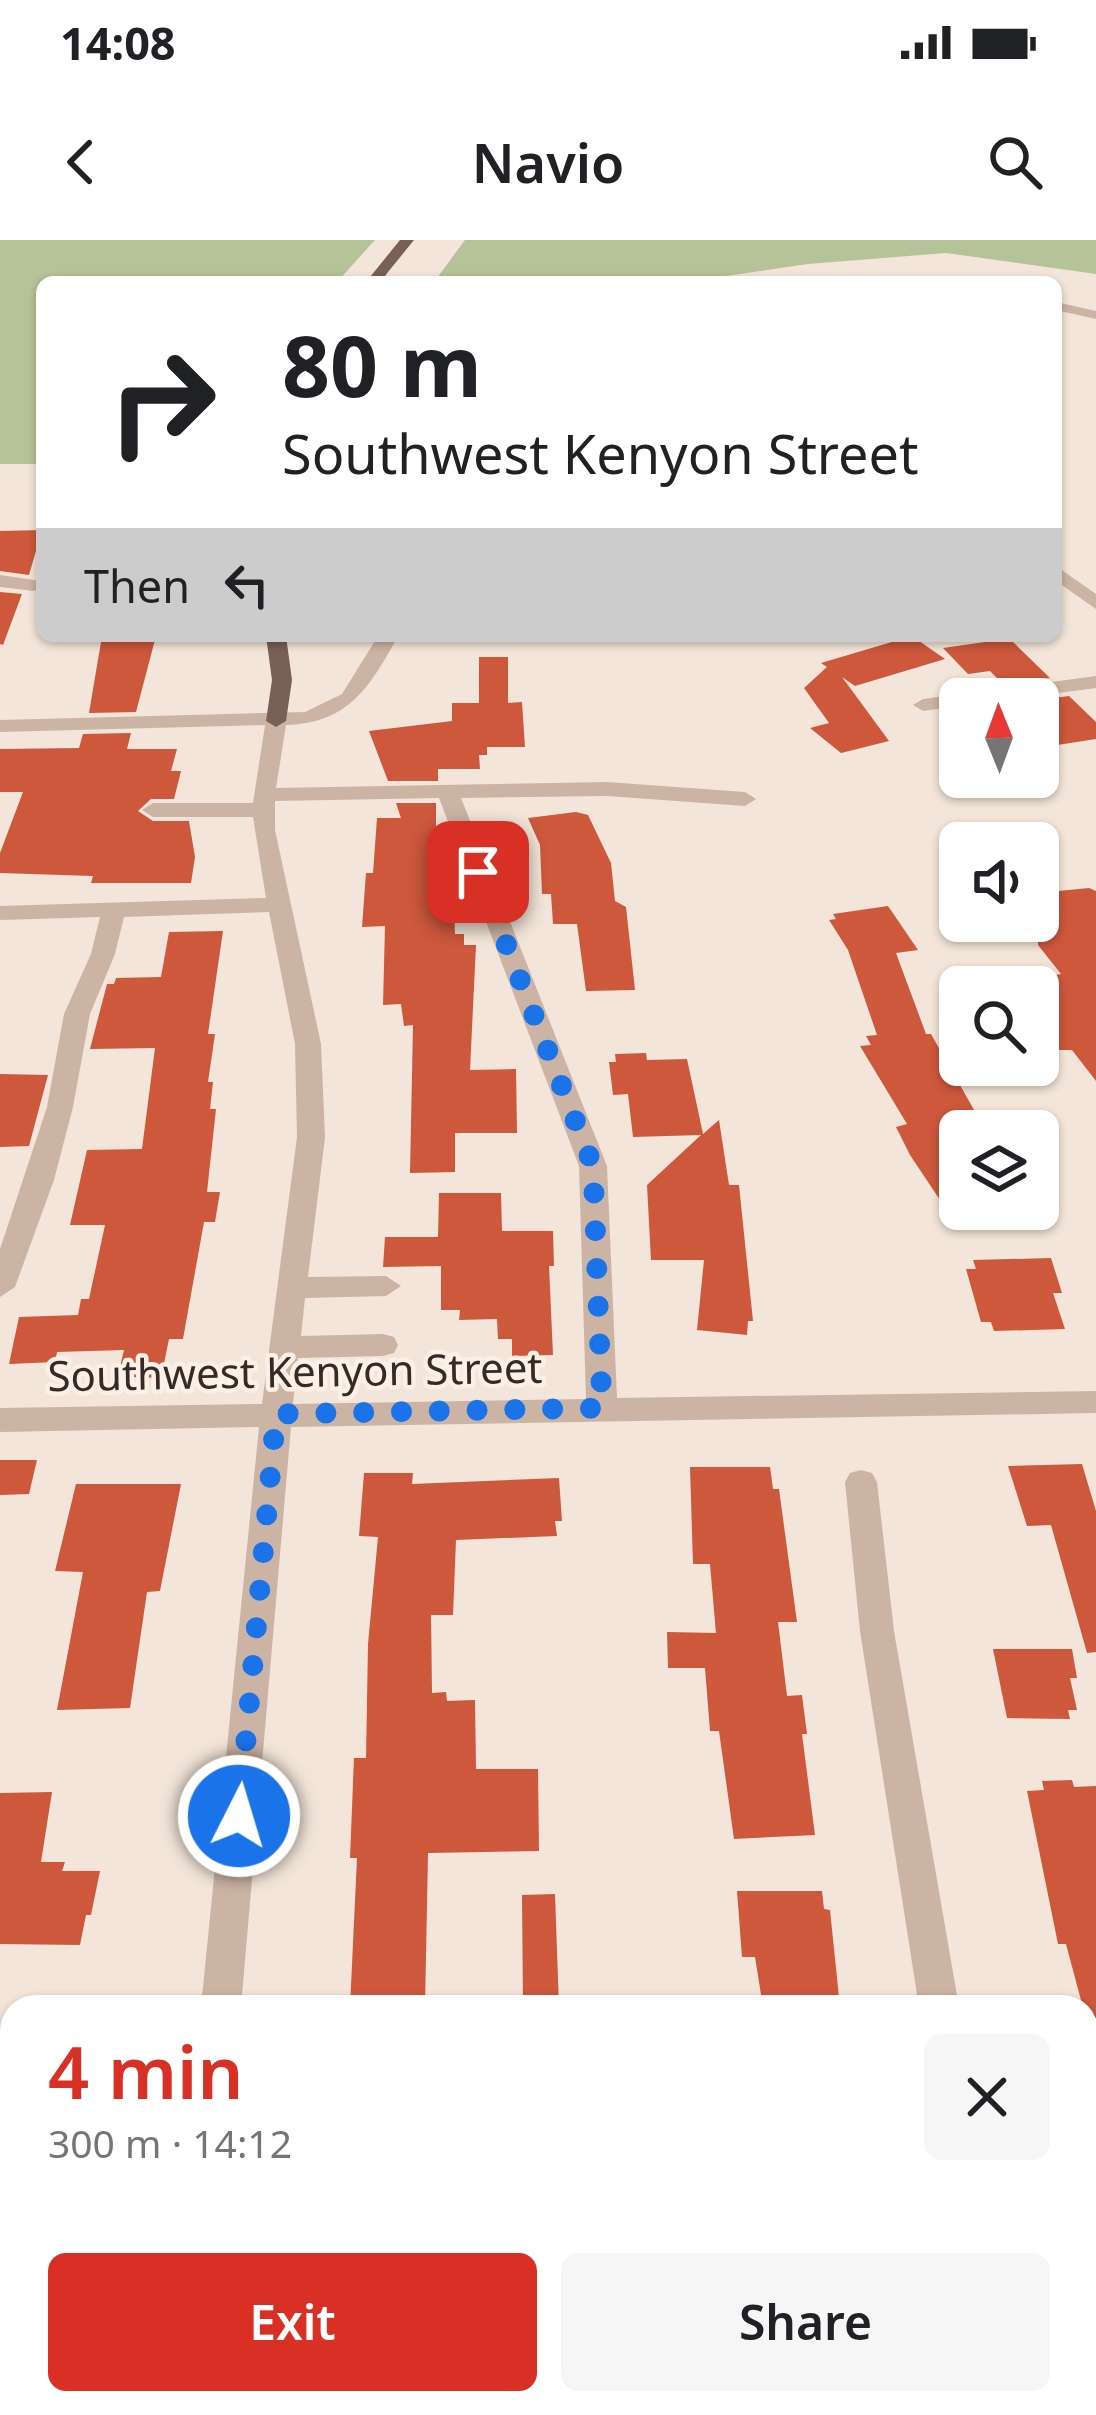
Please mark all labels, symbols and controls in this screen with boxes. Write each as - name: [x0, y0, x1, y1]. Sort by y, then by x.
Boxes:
- text: 14:08: [60, 12, 176, 73]
- text: Navio: [472, 125, 624, 199]
- icon: back: [48, 129, 114, 195]
- icon: search: [982, 129, 1048, 195]
- text: 80 m: [282, 307, 482, 422]
- icon: right: [84, 324, 240, 480]
- text: Southwest Kenyon Street: [282, 416, 919, 490]
- icon: left: [214, 552, 280, 618]
- text: Then: [84, 555, 190, 616]
- north arrow: [939, 678, 1059, 798]
- map controls: [939, 678, 1059, 1230]
- pin: [427, 821, 529, 923]
- button: sound: [939, 822, 1059, 942]
- icon: arrive: [445, 839, 511, 905]
- button: search: [939, 966, 1059, 1086]
- button: layers: [939, 1110, 1059, 1230]
- street label: Southwest Kenyon Street: [47, 1338, 543, 1403]
- position arrow: [176, 1753, 302, 1879]
- text: 4 min: [48, 2022, 243, 2120]
- button: close: [924, 2034, 1050, 2160]
- text: 300 m · 14:12: [48, 2116, 292, 2169]
- button: Exit: [48, 2253, 537, 2391]
- button: Share: [561, 2253, 1050, 2391]

